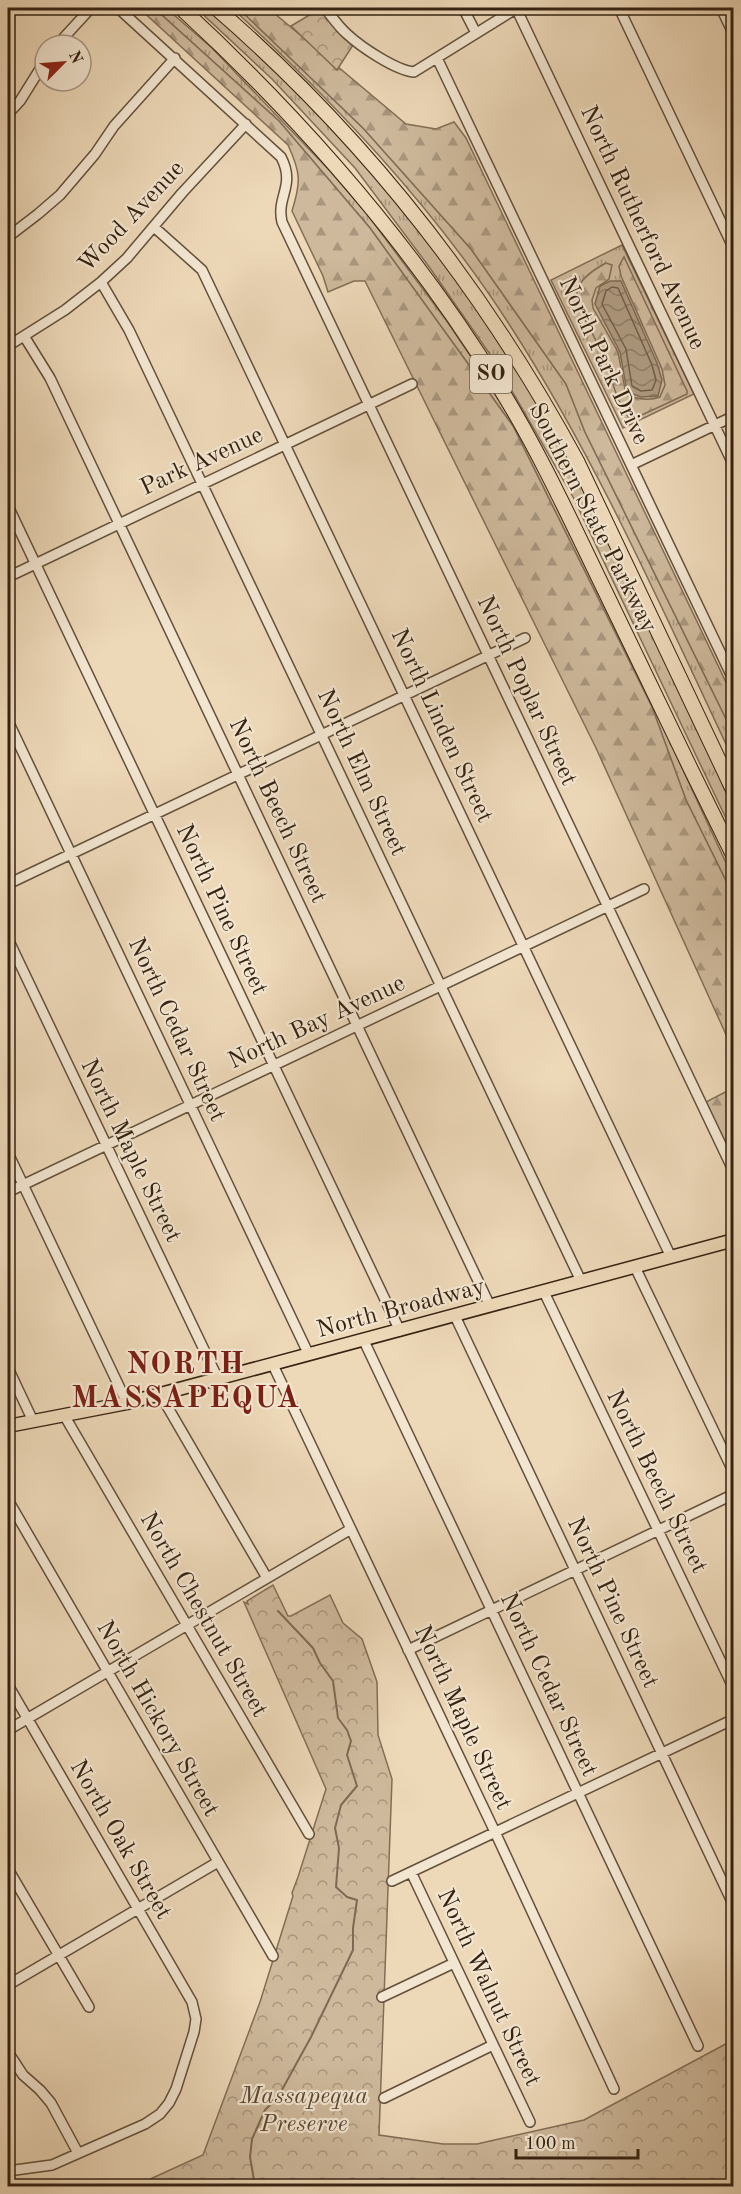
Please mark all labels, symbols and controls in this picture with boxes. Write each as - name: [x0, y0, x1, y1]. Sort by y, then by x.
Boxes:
- north arrow: [33, 33, 93, 93]
- text: N: [65, 49, 85, 67]
- street label: North Rutherford Avenue: [575, 102, 709, 354]
- street label: Wood Avenue: [75, 157, 189, 277]
- street label: North Park Drive: [554, 273, 652, 449]
- road number: SO: [470, 355, 512, 393]
- street label: Southern State Parkway: [524, 399, 661, 637]
- street label: Park Avenue: [137, 423, 267, 501]
- street label: North Poplar Street: [472, 592, 580, 790]
- street label: North Linden Street: [386, 625, 496, 827]
- street label: North Elm Street: [312, 686, 410, 860]
- street label: North Beech Street: [224, 715, 330, 907]
- street label: North Pine Street: [171, 821, 271, 999]
- street label: North Cedar Street: [123, 934, 229, 1126]
- street label: North Bay Avenue: [225, 972, 409, 1074]
- street label: North Maple Street: [75, 1056, 185, 1246]
- street label: North Broadway: [314, 1275, 488, 1343]
- district label: NORTH MASSAPEQUA: [71, 1350, 301, 1414]
- street label: North Beech Street: [601, 1386, 711, 1578]
- street label: North Chestnut Street: [135, 1509, 271, 1721]
- street label: North Pine Street: [562, 1514, 662, 1692]
- street label: North Cedar Street: [495, 1589, 601, 1781]
- street label: North Hickory Street: [91, 1617, 223, 1821]
- street label: North Maple Street: [409, 1622, 515, 1814]
- street label: North Oak Street: [65, 1756, 175, 1924]
- street label: North Walnut Street: [432, 1886, 544, 2090]
- park label: Massapequa Preserve: [239, 2085, 368, 2137]
- scale bar: [516, 2122, 638, 2160]
- text: 100 m: [525, 2135, 576, 2153]

